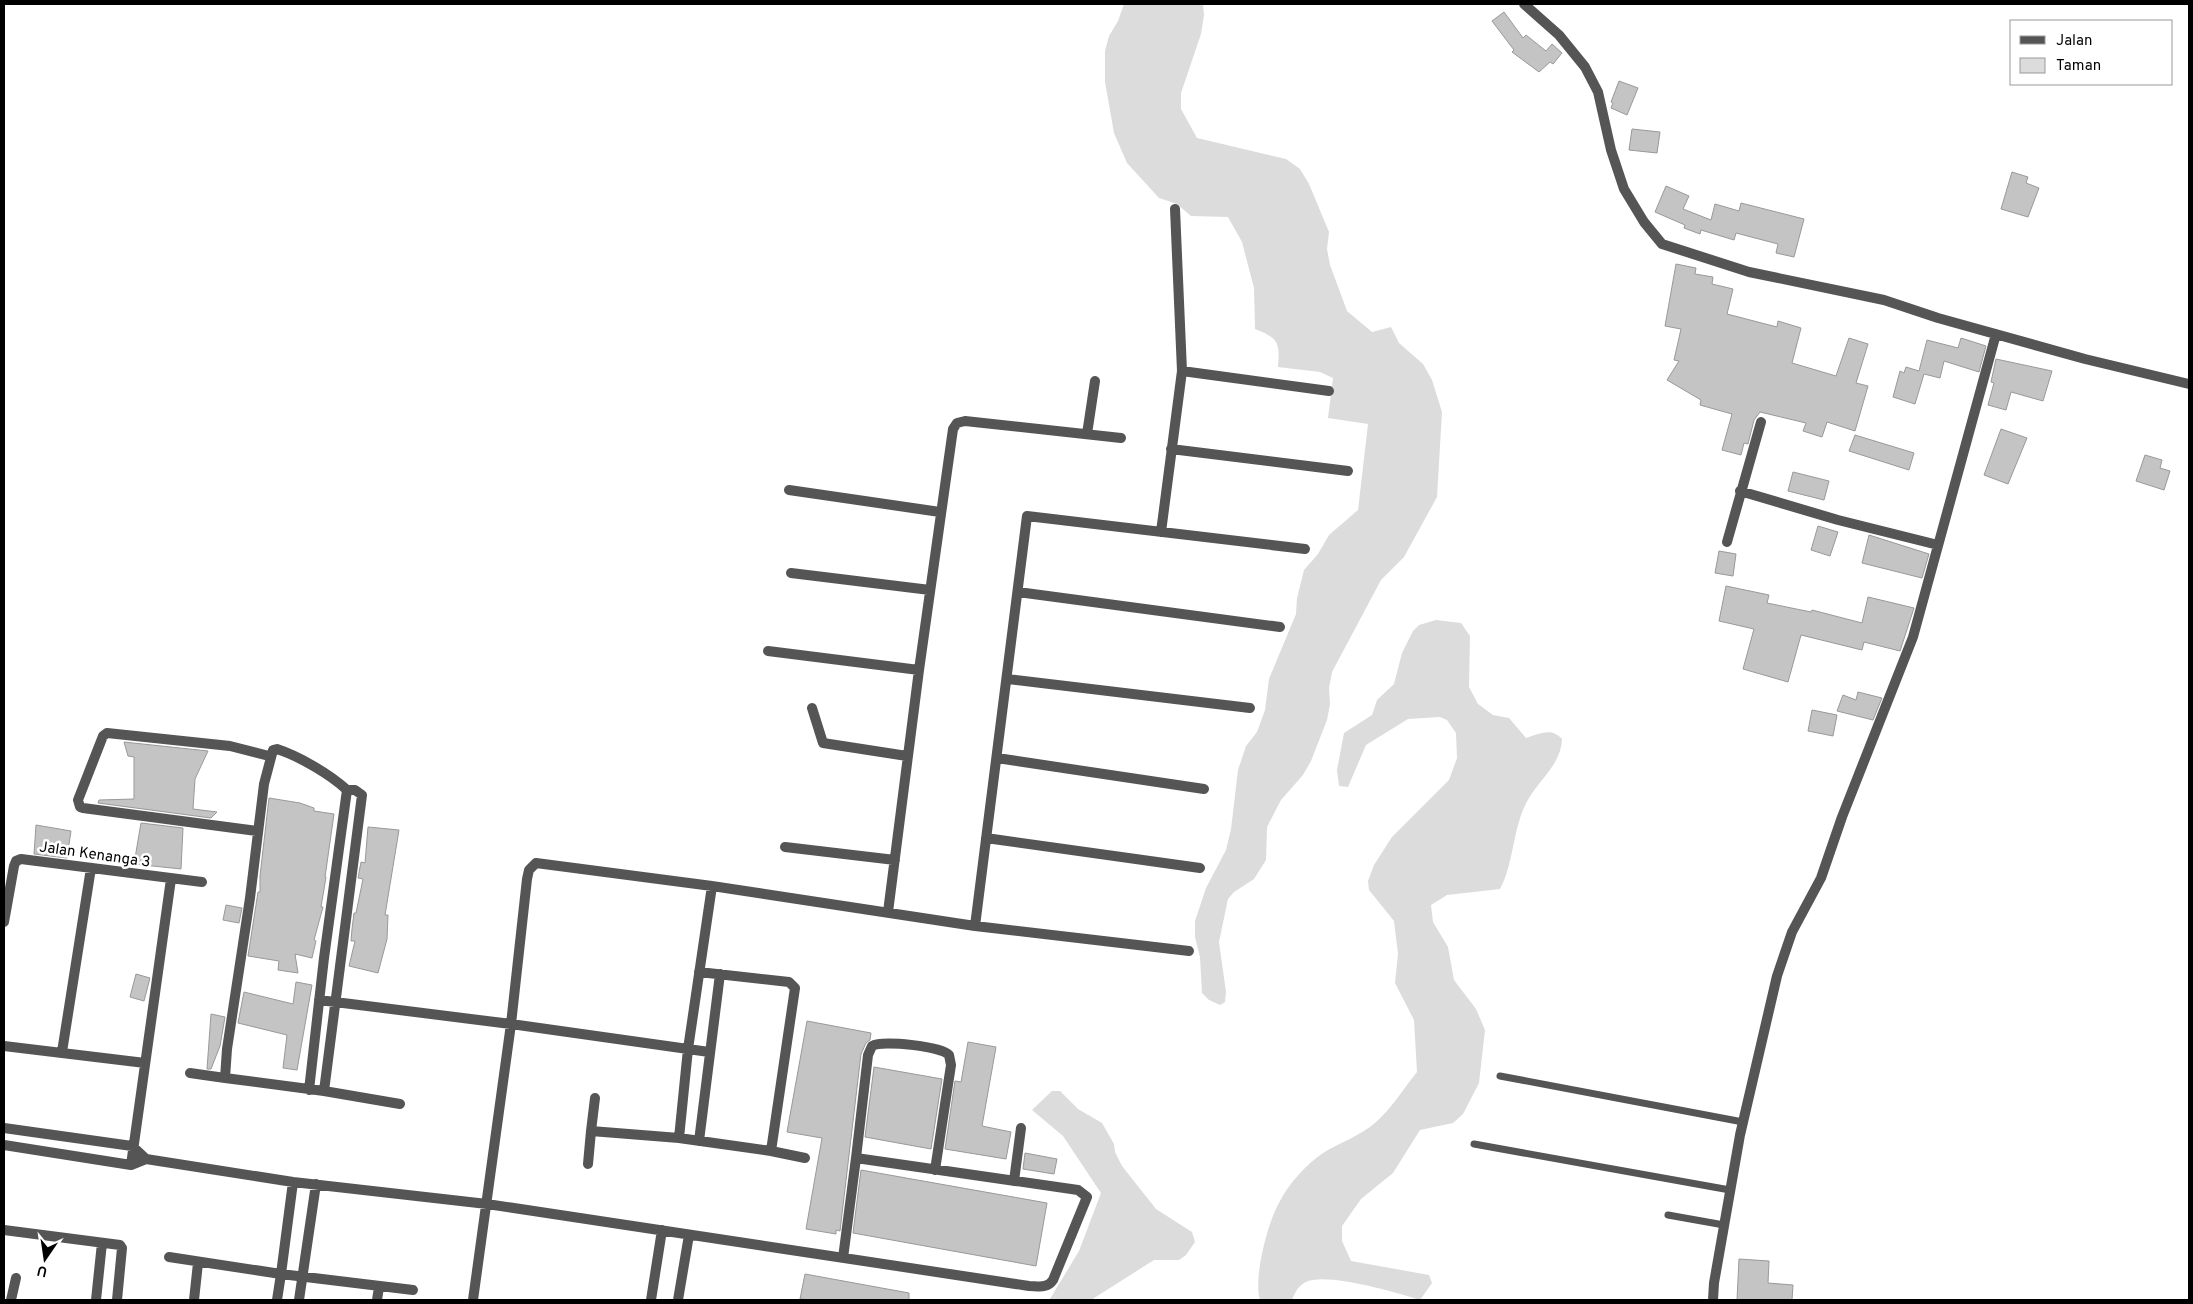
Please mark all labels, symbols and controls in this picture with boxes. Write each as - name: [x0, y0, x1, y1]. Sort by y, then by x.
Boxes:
- legend: [2010, 20, 2173, 85]
- text: Jalan: [2056, 32, 2093, 51]
- text: Taman: [2056, 57, 2101, 76]
- street label: Jalan Kenanga 3: [38, 838, 152, 873]
- north arrow: [20, 1234, 70, 1284]
- text: U: [36, 1261, 49, 1280]

